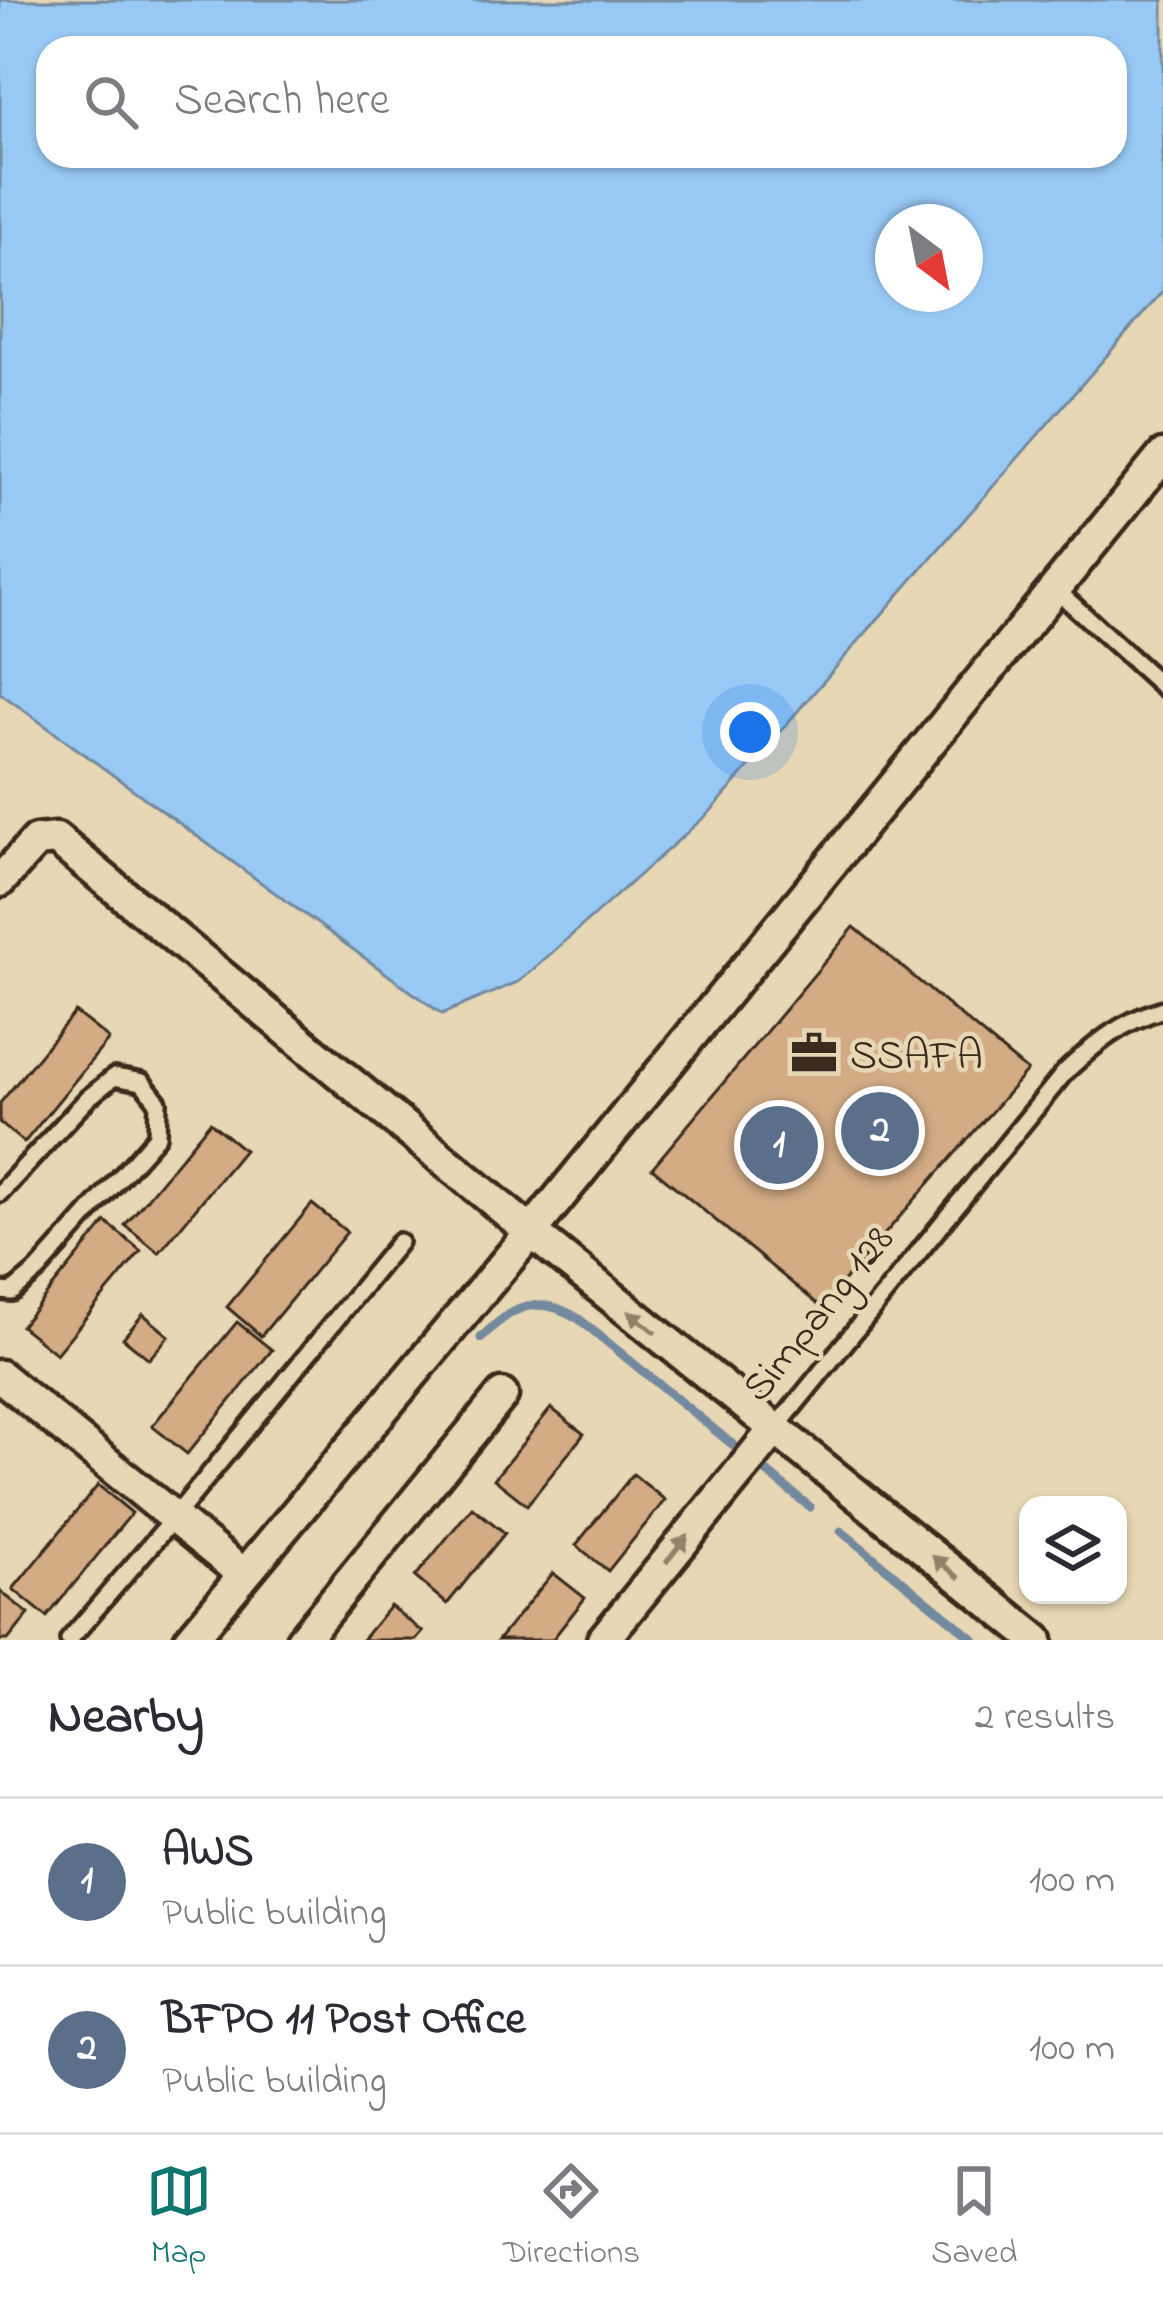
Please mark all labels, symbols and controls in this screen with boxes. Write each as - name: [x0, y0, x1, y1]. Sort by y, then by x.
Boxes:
- search box: [36, 36, 1127, 168]
- icon: search: [78, 69, 144, 135]
- text: Search here: [174, 69, 390, 135]
- north arrow: [875, 204, 983, 312]
- your location: [720, 702, 780, 762]
- place label: SSAFA: [850, 1027, 983, 1088]
- office icon: SSAFA: [789, 1028, 839, 1078]
- pin: 2: [841, 1086, 919, 1176]
- pin: 1: [740, 1100, 818, 1190]
- street label: Simpang 128: [729, 1213, 910, 1417]
- one-way arrow: [627, 1310, 658, 1335]
- map controls: [1019, 1496, 1127, 1604]
- button: layers: [1019, 1496, 1127, 1604]
- one-way arrow: [664, 1534, 689, 1565]
- one-way arrow: [931, 1554, 962, 1580]
- text: Nearby: [48, 1681, 204, 1756]
- text: 2 results: [975, 1690, 1115, 1747]
- text: AWS: [162, 1820, 254, 1886]
- text: 1: [81, 1853, 93, 1910]
- text: 100 m: [1029, 1853, 1115, 1910]
- text: Public building: [162, 1886, 387, 1943]
- text: BFPO 11 Post Office: [162, 1988, 526, 2054]
- text: 2: [77, 2021, 97, 2078]
- text: 100 m: [1029, 2021, 1115, 2078]
- text: Public building: [162, 2054, 387, 2111]
- tab: Map: [146, 2158, 212, 2278]
- tab: Directions: [503, 2158, 640, 2278]
- tab: Saved: [931, 2158, 1017, 2278]

